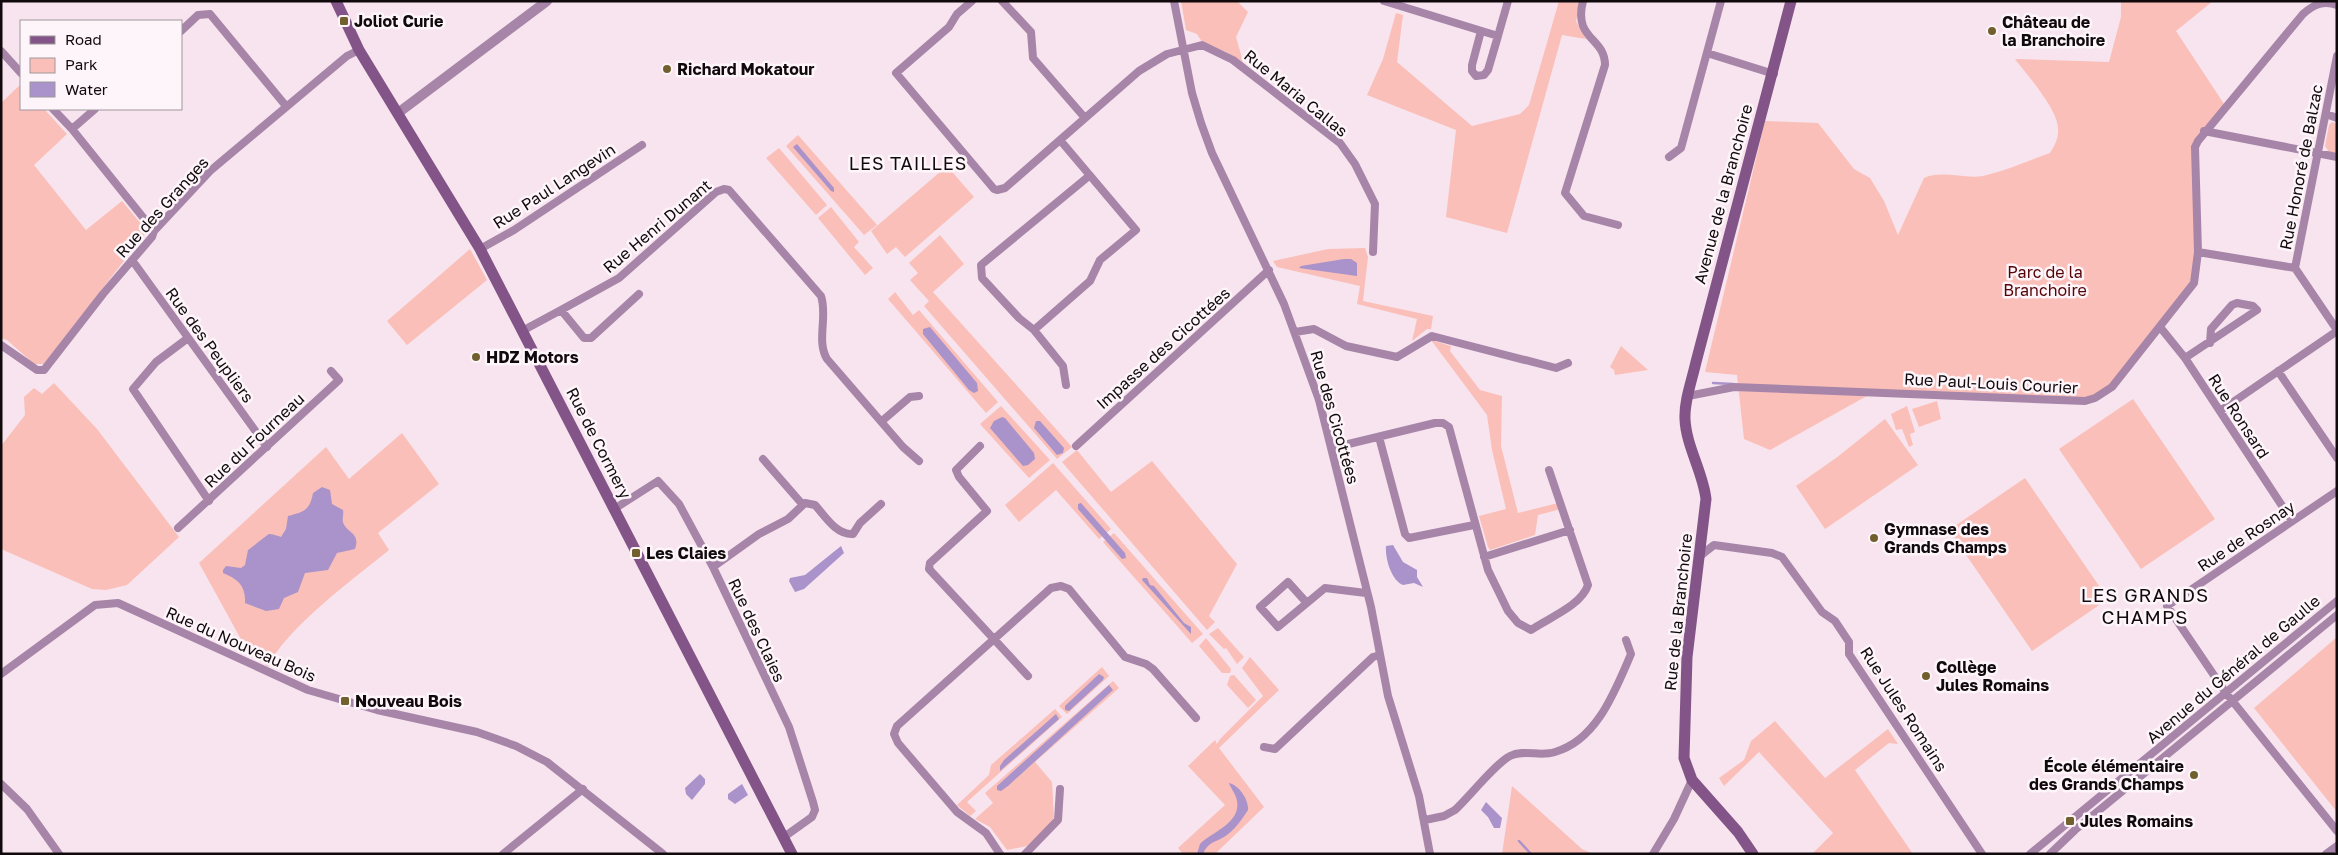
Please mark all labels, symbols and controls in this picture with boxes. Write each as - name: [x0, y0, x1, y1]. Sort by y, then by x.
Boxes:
- place label: Joliot Curie: [354, 11, 443, 31]
- place label: Château de la Branchoire: [2002, 12, 2105, 50]
- marker: Joliot Curie: [338, 15, 350, 27]
- legend: [20, 20, 182, 110]
- marker: Château de la Branchoire: [1986, 25, 1998, 37]
- text: Road: [65, 30, 102, 48]
- street label: Rue Maria Callas: [1240, 45, 1352, 141]
- text: Park: [65, 55, 98, 73]
- place label: Richard Mokatour: [677, 59, 815, 79]
- marker: Richard Mokatour: [661, 63, 673, 75]
- text: Water: [65, 80, 108, 98]
- street label: Rue Honoré de Balzac: [2275, 82, 2327, 251]
- street label: Avenue de la Branchoire: [1689, 102, 1757, 286]
- street label: Rue Paul Langevin: [489, 139, 619, 233]
- street label: Rue des Granges: [111, 152, 213, 262]
- district label: LES TAILLES: [849, 152, 967, 174]
- street label: Rue Henri Dunant: [599, 175, 715, 277]
- park label: Parc de la Branchoire: [2003, 262, 2087, 300]
- street label: Rue des Peupliers: [161, 283, 259, 407]
- street label: Impasse des Cicottées: [1092, 283, 1234, 413]
- place label: HDZ Motors: [486, 347, 579, 367]
- street label: Rue des Cicottées: [1306, 348, 1364, 486]
- marker: HDZ Motors: [470, 351, 482, 363]
- street label: Rue Paul-Louis Courier: [1903, 368, 2079, 398]
- street label: Rue Ronsard: [2204, 370, 2274, 462]
- street label: Rue de Cormery: [562, 384, 636, 502]
- street label: Rue du Fourneau: [200, 388, 308, 492]
- street label: Rue de Rosnay: [2194, 496, 2298, 576]
- place label: Gymnase des Grands Champs: [1884, 519, 2007, 557]
- street label: Rue de la Branchoire: [1660, 532, 1696, 692]
- marker: Gymnase des Grands Champs: [1868, 532, 1880, 544]
- place label: Les Claies: [646, 543, 726, 563]
- marker: Les Claies: [630, 547, 642, 559]
- street label: Rue des Claies: [724, 575, 790, 685]
- district label: LES GRANDS CHAMPS: [2081, 583, 2209, 628]
- street label: Avenue du Général de Gaulle: [2142, 591, 2324, 747]
- street label: Rue du Nouveau Bois: [163, 602, 319, 686]
- street label: Rue Jules Romains: [1856, 643, 1952, 775]
- place label: Collège Jules Romains: [1936, 657, 2049, 695]
- marker: Collège Jules Romains: [1920, 670, 1932, 682]
- place label: Nouveau Bois: [355, 691, 462, 711]
- marker: Nouveau Bois: [339, 695, 351, 707]
- place label: École élémentaire des Grands Champs: [2029, 756, 2184, 794]
- marker: École élémentaire des Grands Champs: [2188, 769, 2200, 781]
- place label: Jules Romains: [2080, 811, 2193, 831]
- marker: Jules Romains: [2064, 815, 2076, 827]

